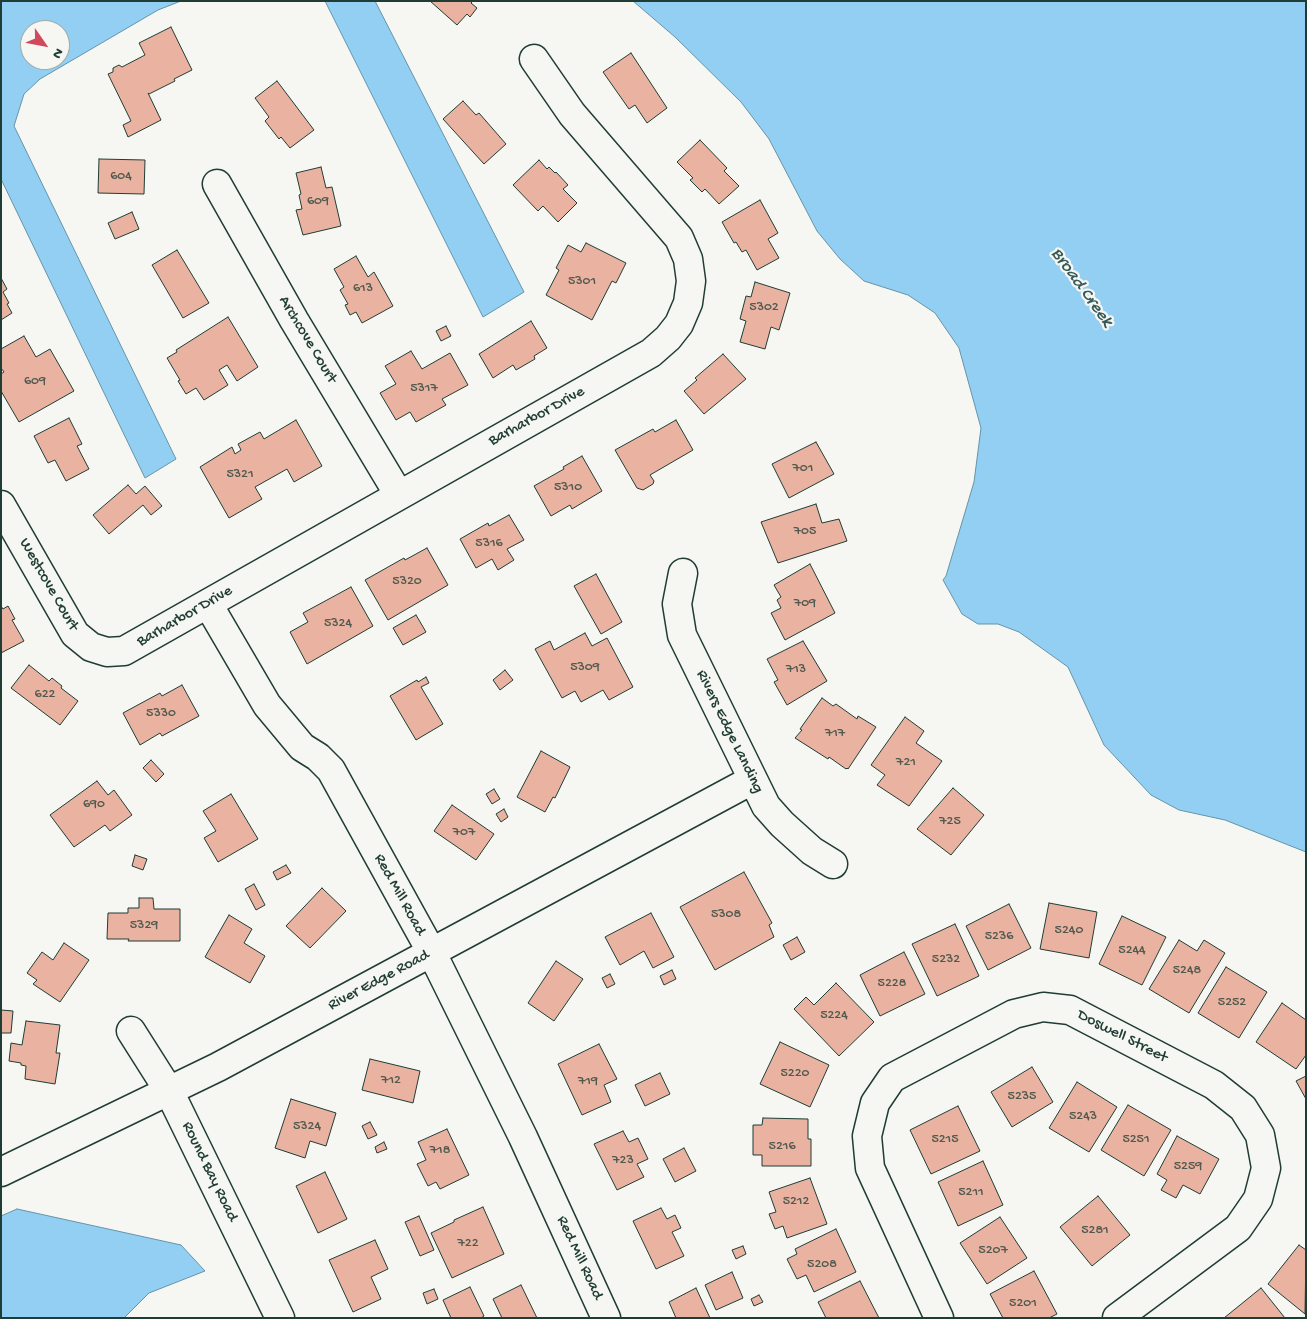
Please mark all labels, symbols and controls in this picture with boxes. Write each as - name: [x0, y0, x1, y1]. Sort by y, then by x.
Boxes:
- north arrow: [20, 20, 70, 70]
- text: N: [48, 44, 67, 61]
- house number: 604: [110, 169, 132, 185]
- house number: 609: [307, 194, 329, 210]
- water label: Broad Creek: [1045, 244, 1117, 332]
- house number: 5301: [568, 274, 596, 290]
- house number: 613: [353, 281, 373, 297]
- street label: Archcove Court: [273, 293, 341, 387]
- house number: 5302: [749, 300, 779, 316]
- house number: 609: [24, 374, 46, 390]
- house number: 5317: [410, 381, 438, 397]
- street label: Barharbor Drive: [486, 383, 588, 451]
- house number: 701: [793, 461, 813, 477]
- house number: 5321: [226, 467, 254, 483]
- house number: 5310: [554, 480, 582, 496]
- house number: 705: [794, 524, 816, 540]
- street label: Westcove Court: [14, 535, 82, 635]
- house number: 5316: [475, 536, 503, 552]
- house number: 5320: [392, 574, 422, 590]
- street label: Barharbor Drive: [134, 582, 236, 652]
- house number: 709: [794, 596, 816, 612]
- house number: 5324: [324, 616, 352, 632]
- house number: 5309: [570, 660, 600, 676]
- house number: 713: [786, 662, 806, 678]
- street label: Rivers Edge Landing: [691, 667, 767, 797]
- house number: 622: [35, 687, 55, 703]
- house number: 5330: [146, 706, 176, 722]
- house number: 717: [825, 726, 845, 742]
- house number: 721: [896, 755, 916, 771]
- house number: 690: [83, 797, 105, 813]
- house number: 725: [939, 814, 961, 830]
- house number: 707: [453, 825, 475, 841]
- street label: Red Mill Road: [369, 851, 429, 939]
- house number: 5308: [711, 907, 741, 923]
- house number: 5329: [130, 918, 158, 934]
- house number: 5240: [1055, 923, 1083, 939]
- house number: 5236: [985, 929, 1013, 945]
- house number: 5244: [1118, 943, 1146, 959]
- street label: River Edge Road: [325, 946, 433, 1016]
- house number: 5232: [932, 952, 960, 968]
- house number: 5248: [1173, 963, 1201, 979]
- house number: 5228: [878, 976, 906, 992]
- house number: 5252: [1218, 995, 1246, 1011]
- street label: Doswell Street: [1074, 1006, 1170, 1068]
- house number: 5224: [820, 1008, 848, 1024]
- house number: 5220: [780, 1066, 810, 1082]
- house number: 712: [381, 1073, 401, 1089]
- house number: 719: [578, 1074, 598, 1090]
- house number: 5235: [1008, 1089, 1036, 1105]
- house number: 5243: [1069, 1109, 1097, 1125]
- street label: Round Bay Road: [177, 1119, 241, 1225]
- house number: 5324: [293, 1119, 321, 1135]
- house number: 5215: [931, 1132, 959, 1148]
- house number: 5251: [1122, 1132, 1150, 1148]
- house number: 5216: [769, 1139, 795, 1155]
- house number: 718: [430, 1143, 450, 1159]
- house number: 723: [612, 1153, 634, 1169]
- house number: 5259: [1174, 1159, 1202, 1175]
- house number: 5211: [958, 1185, 984, 1201]
- house number: 5212: [783, 1194, 809, 1210]
- street label: Red Mill Road: [551, 1213, 607, 1303]
- house number: 5281: [1081, 1223, 1109, 1239]
- house number: 722: [457, 1236, 479, 1252]
- house number: 5207: [978, 1243, 1008, 1259]
- house number: 5208: [807, 1257, 837, 1273]
- house number: 5201: [1009, 1296, 1037, 1312]

